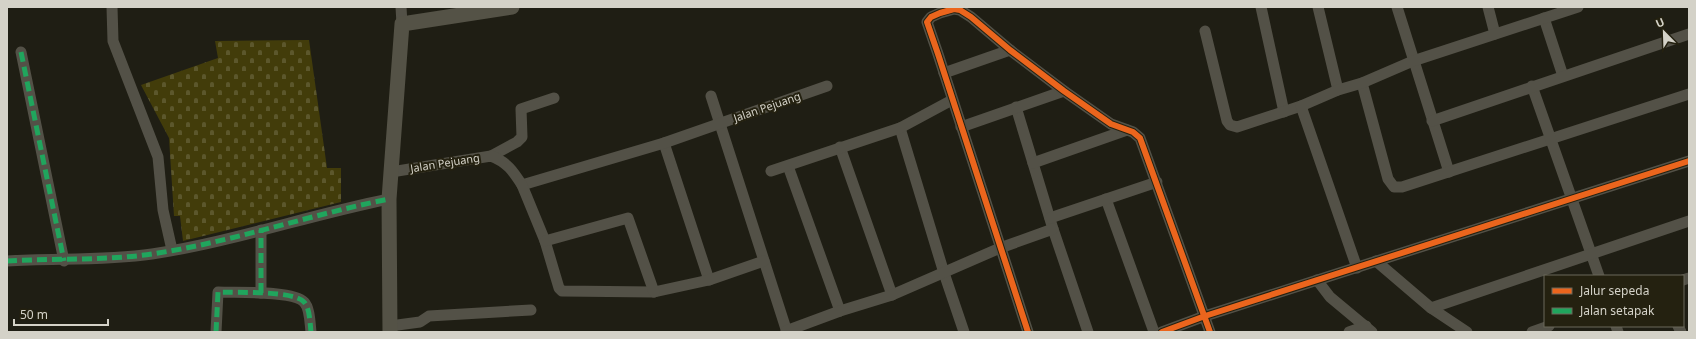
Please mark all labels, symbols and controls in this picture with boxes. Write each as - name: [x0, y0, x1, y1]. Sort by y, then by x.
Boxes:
- north arrow: [1644, 12, 1684, 52]
- text: U: [1653, 14, 1667, 31]
- street label: Jalan Pejuang: [730, 88, 802, 125]
- street label: Jalan Pejuang: [408, 150, 481, 176]
- legend: [1544, 275, 1684, 327]
- text: Jalur sepeda: [1579, 282, 1649, 299]
- scale bar: [14, 301, 108, 327]
- text: Jalan setapak: [1579, 302, 1655, 319]
- text: 50 m: [20, 306, 48, 323]

